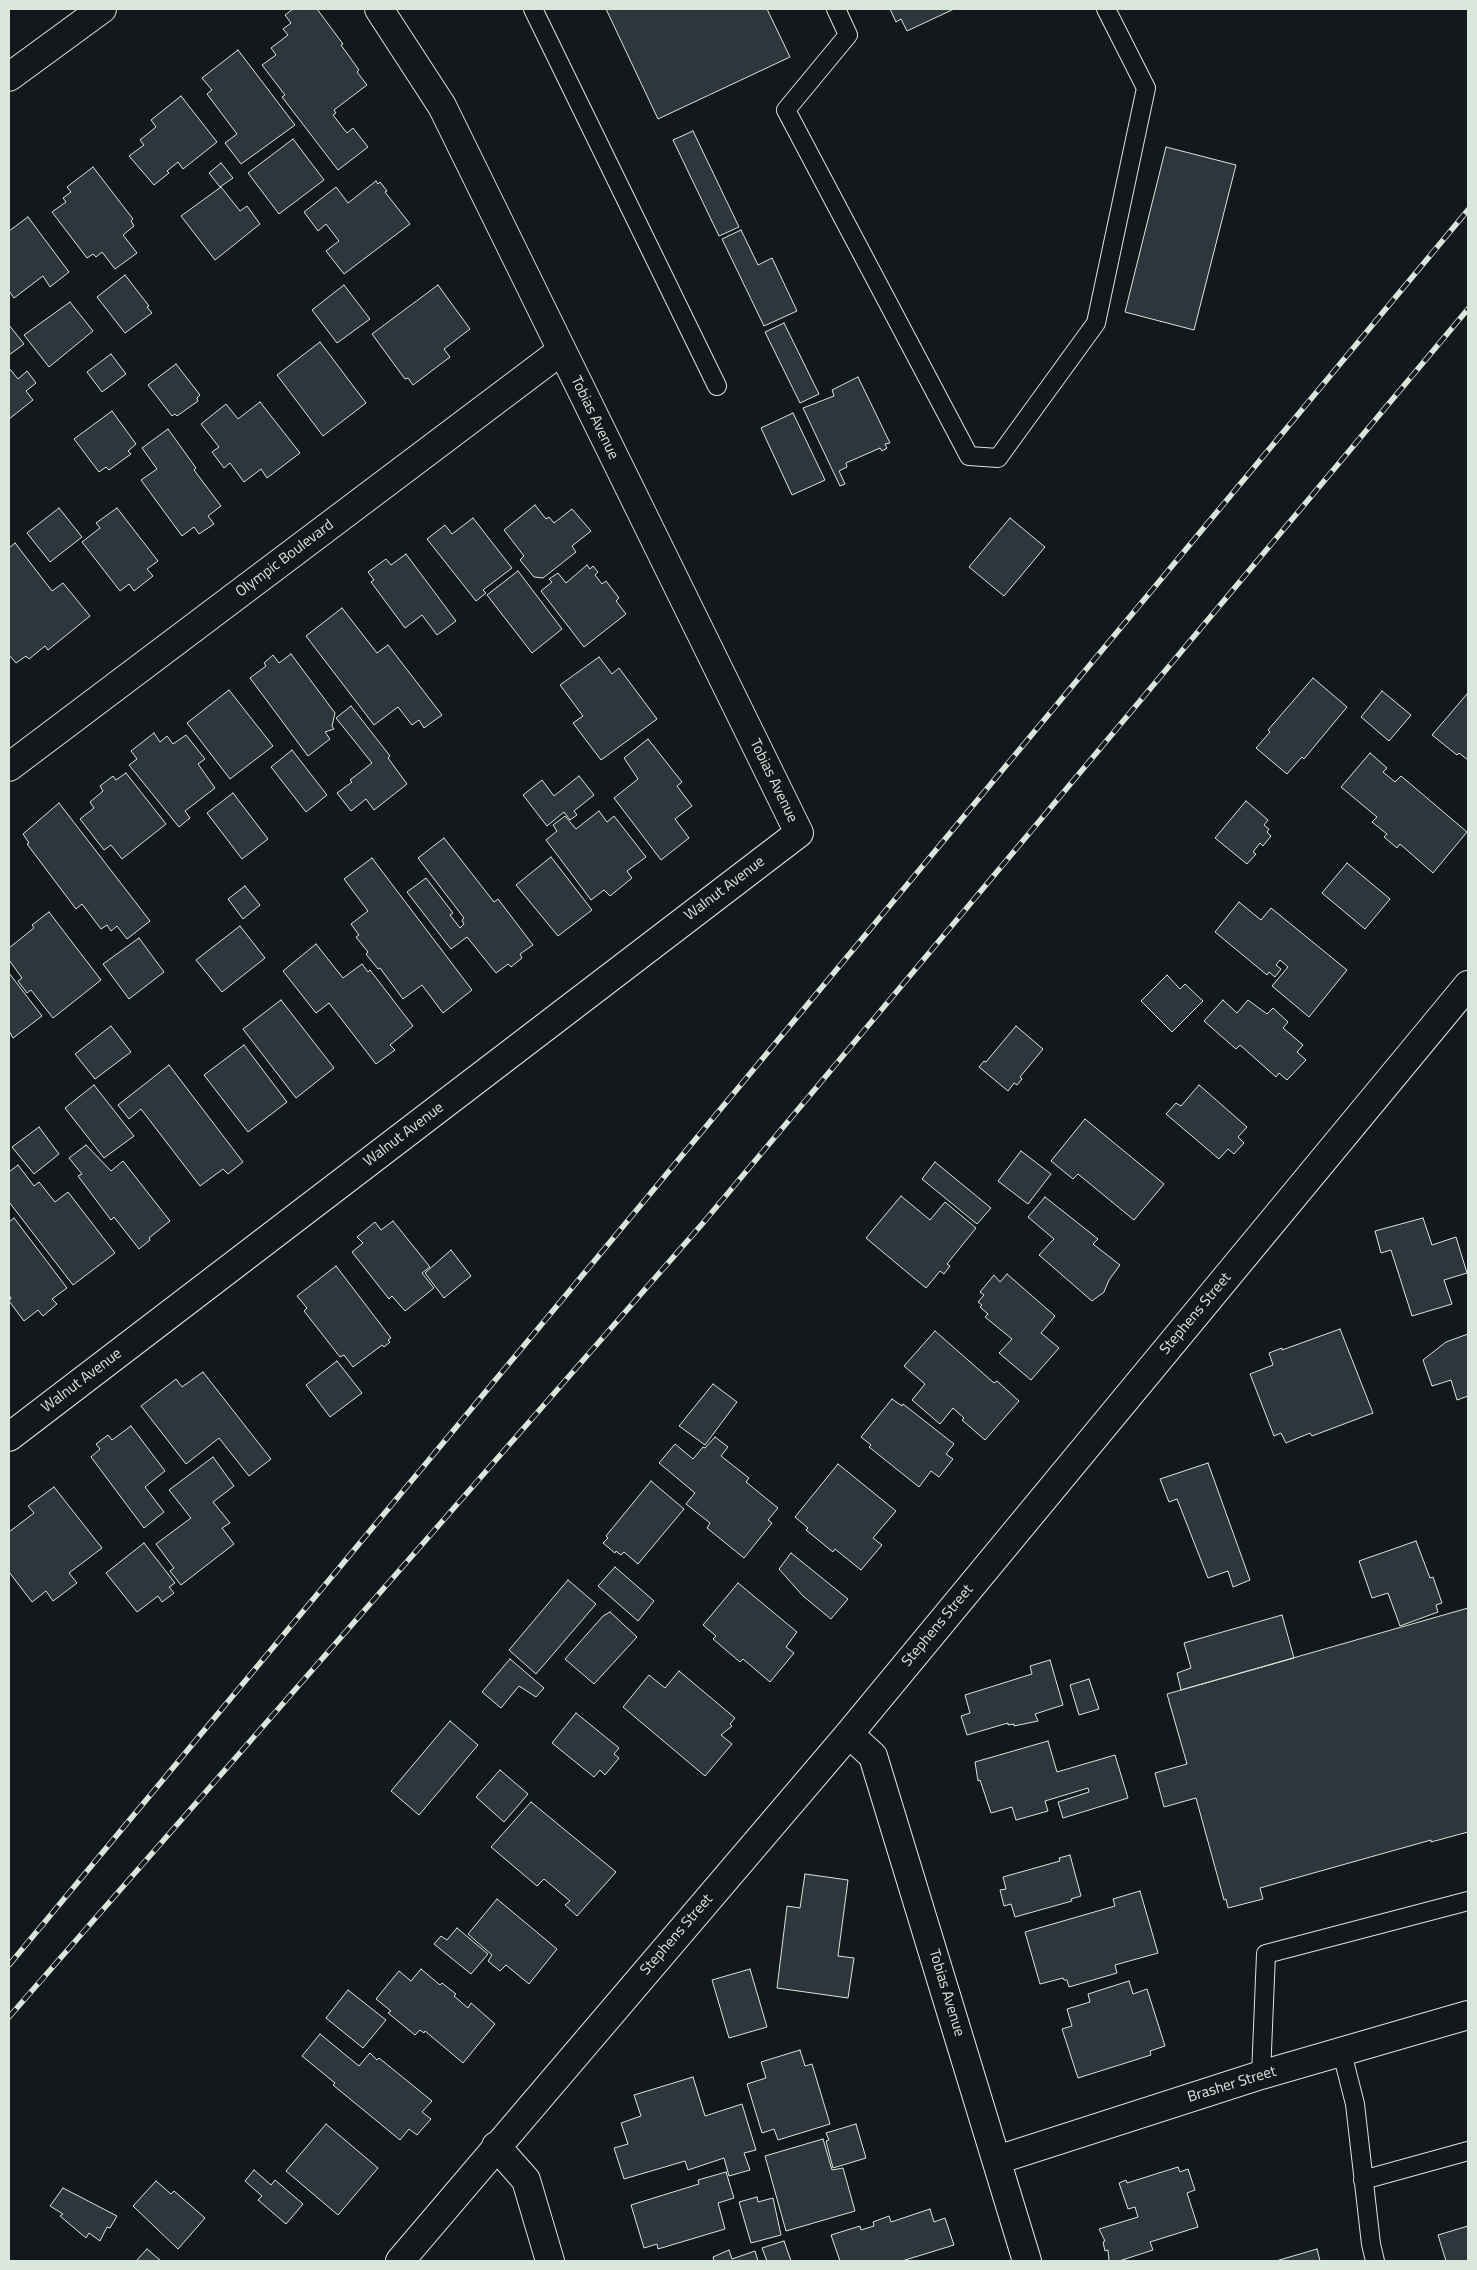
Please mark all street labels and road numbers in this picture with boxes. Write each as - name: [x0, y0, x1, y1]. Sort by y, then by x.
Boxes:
- street label: Tobias Avenue: [566, 373, 622, 463]
- street label: Olympic Boulevard: [233, 516, 337, 602]
- street label: Tobias Avenue: [745, 736, 801, 826]
- street label: Walnut Avenue: [681, 853, 769, 925]
- street label: Walnut Avenue: [360, 1099, 448, 1171]
- street label: Stephens Street: [1157, 1269, 1235, 1359]
- street label: Walnut Avenue: [38, 1345, 126, 1417]
- street label: Stephens Street: [899, 1581, 977, 1671]
- street label: Stephens Street: [637, 1891, 717, 1979]
- street label: Tobias Avenue: [924, 1947, 968, 2039]
- street label: Brasher Street: [1186, 2063, 1278, 2107]

